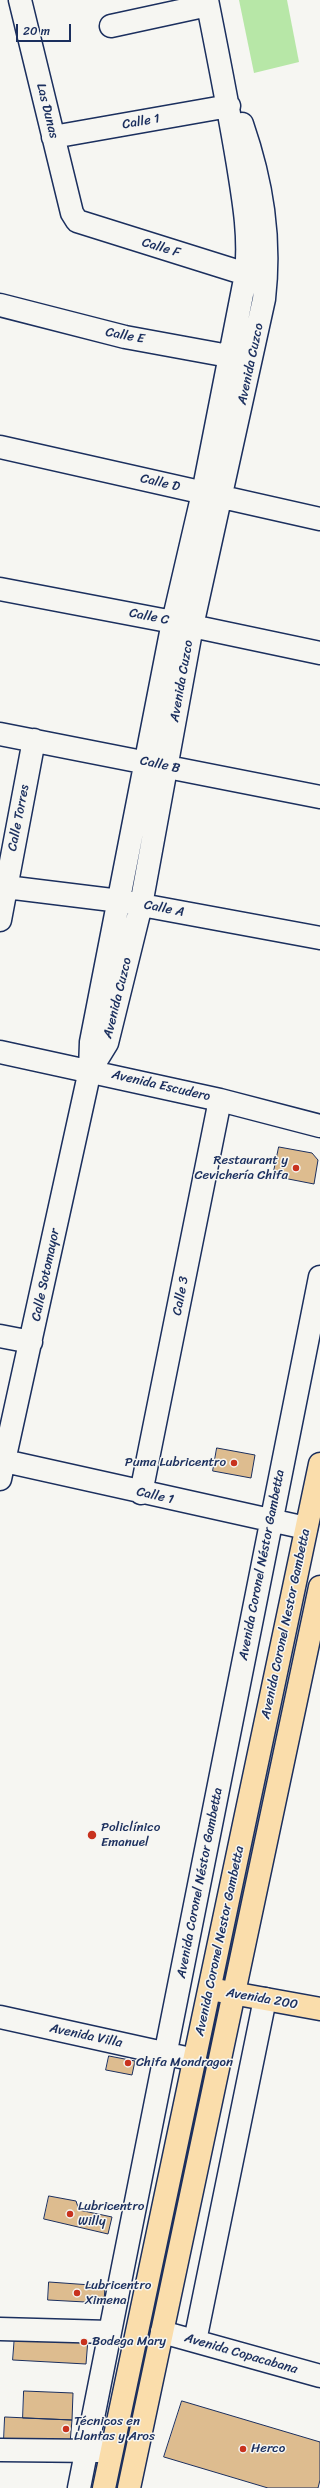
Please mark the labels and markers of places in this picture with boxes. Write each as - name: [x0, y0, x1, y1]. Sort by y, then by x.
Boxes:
- place label: Restaurant y Cevichería Chifa: [195, 1153, 288, 1184]
- marker: Restaurant y Cevichería Chifa: [291, 1163, 301, 1173]
- place label: Puma Lubricentro: [125, 1455, 226, 1471]
- marker: Puma Lubricentro: [229, 1458, 239, 1468]
- place label: Policlínico Emanuel: [101, 1820, 160, 1851]
- marker: Policlínico Emanuel: [86, 1829, 98, 1841]
- place label: Chifa Mondragon: [136, 2055, 233, 2071]
- marker: Chifa Mondragon: [123, 2058, 133, 2068]
- place label: Lubricentro Willy: [78, 2199, 144, 2230]
- marker: Lubricentro Willy: [65, 2209, 75, 2219]
- place label: Lubricentro Ximena: [85, 2278, 151, 2309]
- marker: Lubricentro Ximena: [72, 2288, 82, 2298]
- place label: Bodega Mary: [92, 2334, 166, 2350]
- marker: Bodega Mary: [79, 2337, 89, 2347]
- place label: Técnicos en Llantas y Aros: [74, 2414, 155, 2445]
- marker: Técnicos en Llantas y Aros: [61, 2424, 71, 2434]
- place label: Herco: [251, 2441, 285, 2457]
- marker: Herco: [238, 2444, 248, 2454]

